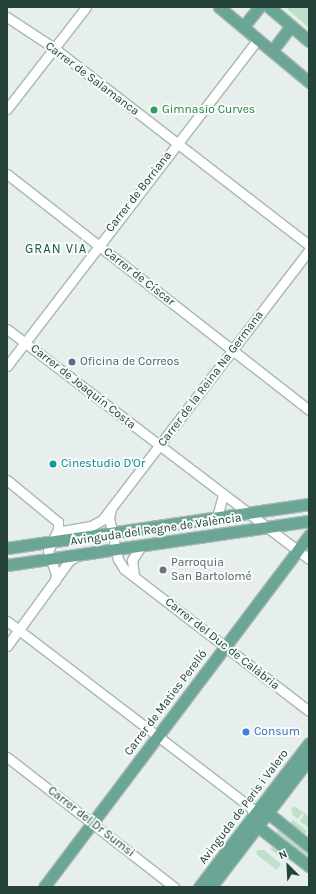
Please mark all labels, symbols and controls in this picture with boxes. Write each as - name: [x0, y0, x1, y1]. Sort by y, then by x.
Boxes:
- street label: Carrer de Salamanca: [42, 39, 142, 119]
- place label: Gimnasio Curves: [162, 103, 255, 117]
- marker: Gimnasio Curves: [149, 105, 159, 115]
- street label: Carrer de Borriana: [103, 149, 175, 235]
- district label: GRAN VIA: [25, 241, 87, 257]
- street label: Carrer de Císcar: [100, 245, 178, 309]
- street label: Carrer de la Reina Na Germana: [155, 308, 267, 450]
- street label: Carrer de Joaquín Costa: [28, 341, 138, 433]
- place label: Oficina de Correos: [80, 355, 180, 369]
- marker: Oficina de Correos: [67, 357, 77, 367]
- place label: Cinestudio D'Or: [61, 457, 145, 471]
- marker: Cinestudio D'Or: [48, 459, 58, 469]
- street label: Avinguda del Regne de València: [70, 511, 242, 549]
- place label: Parroquia San Bartolomé: [171, 556, 252, 584]
- marker: Parroquia San Bartolomé: [158, 565, 168, 575]
- street label: Carrer del Duc de Calàbria: [162, 595, 282, 693]
- street label: Carrer de Maties Perelló: [121, 647, 211, 759]
- place label: Consum: [254, 725, 300, 739]
- marker: Consum: [241, 727, 251, 737]
- street label: Avinguda de Peris i Valero: [196, 747, 292, 867]
- street label: Carrer del Dr Sumsi: [45, 784, 137, 860]
- north arrow: [268, 846, 308, 886]
- text: N: [277, 847, 289, 862]

